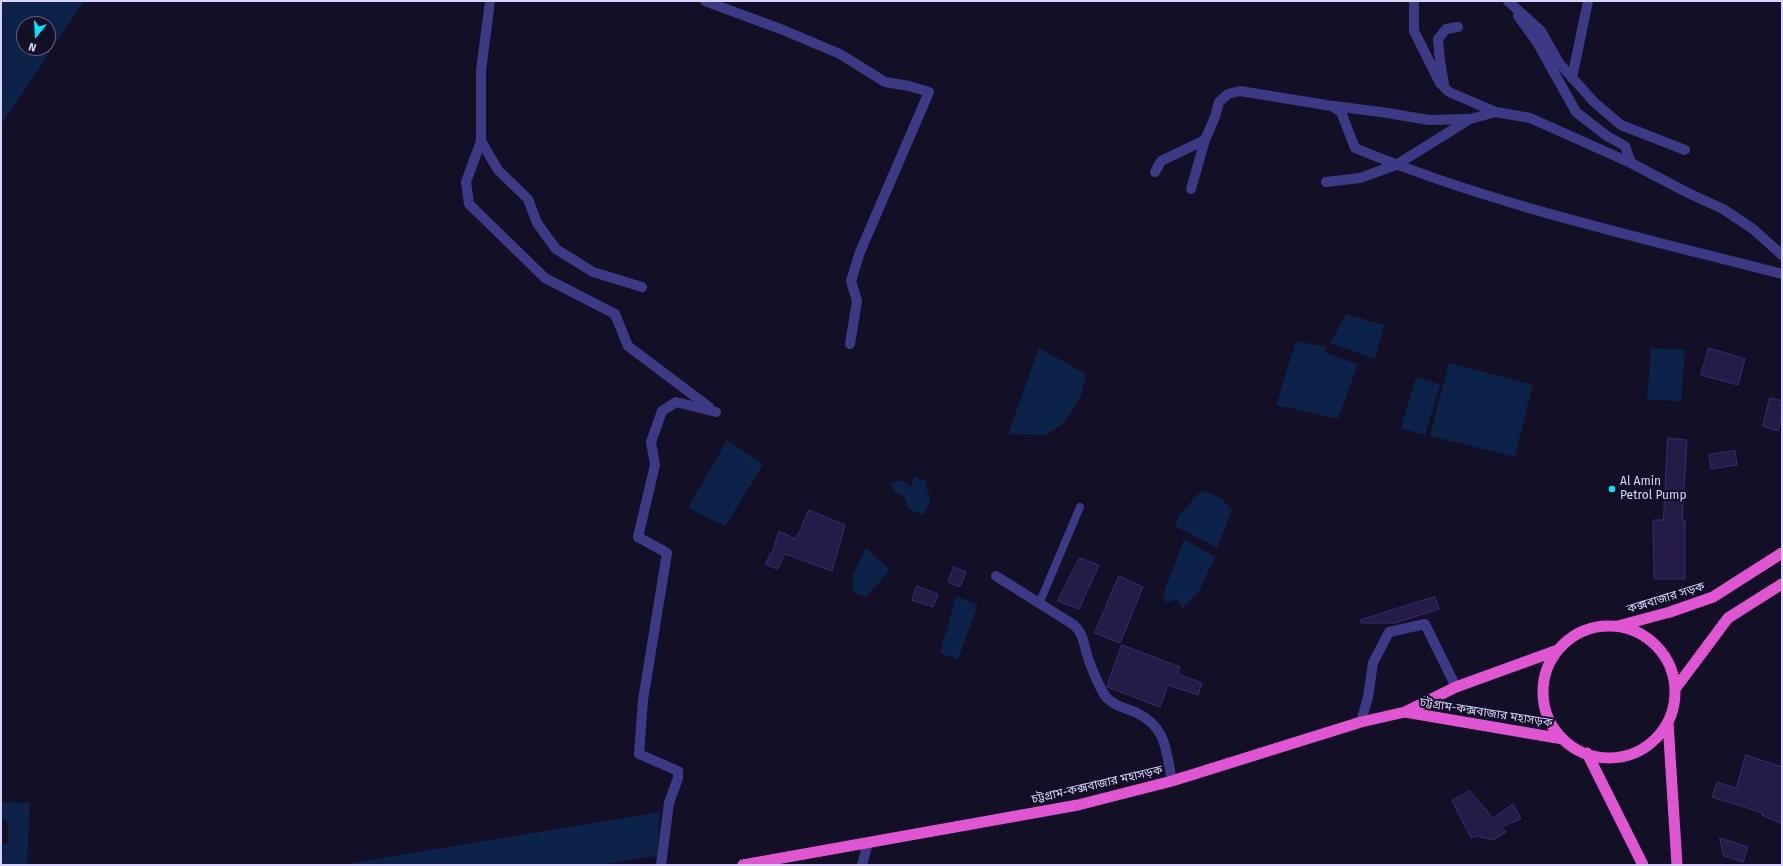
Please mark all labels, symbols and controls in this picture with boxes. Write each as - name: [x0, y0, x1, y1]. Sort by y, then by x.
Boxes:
- north arrow: [16, 16, 56, 56]
- text: N: [27, 40, 38, 54]
- place label: Al Amin Petrol Pump: [1620, 475, 1687, 503]
- marker: Al Amin Petrol Pump: [1607, 484, 1617, 494]
- street label: কক্সবাজার সড়ক: [1625, 579, 1707, 617]
- street label: চট্টগ্রাম-কক্সবাজার মহাসড়ক: [1419, 695, 1553, 731]
- street label: চট্টগ্রাম-কক্সবাজার মহাসড়ক: [1030, 763, 1164, 807]

